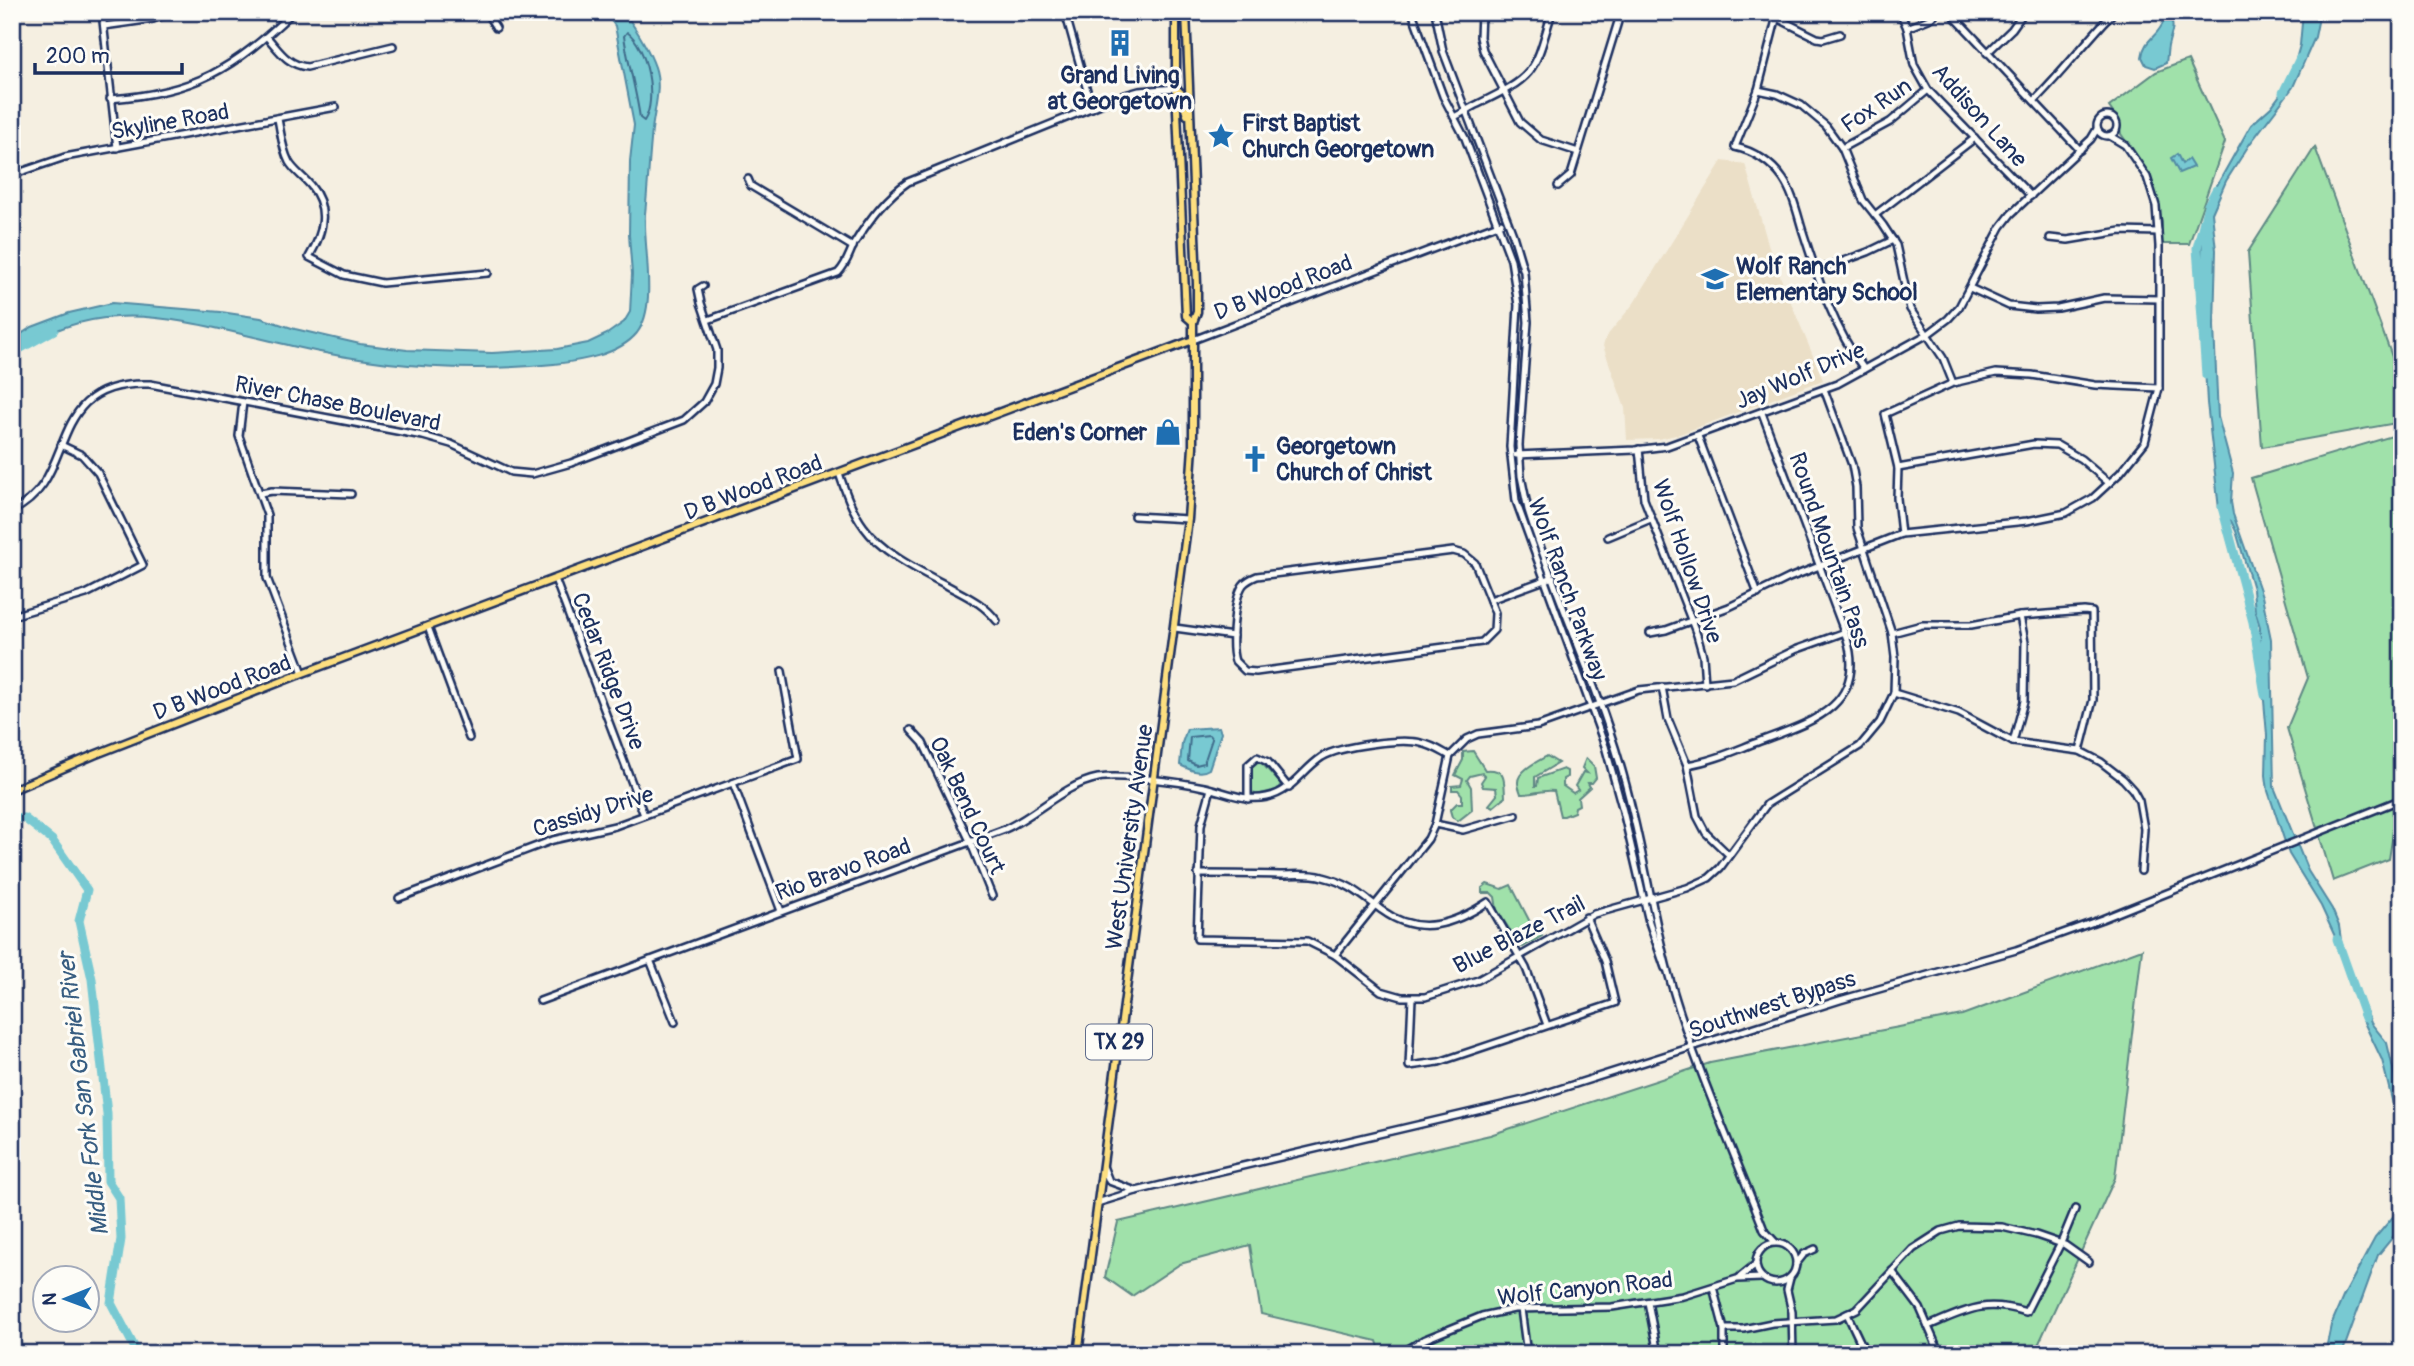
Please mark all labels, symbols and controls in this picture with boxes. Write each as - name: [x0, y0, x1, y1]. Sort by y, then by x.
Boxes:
- building icon: Grand Living at Georgetown: [1105, 28, 1135, 58]
- scale bar: [35, 32, 182, 76]
- text: 200 m: [46, 43, 110, 70]
- street label: Addison Lane: [1926, 58, 2034, 174]
- place label: Grand Living at Georgetown: [1048, 61, 1192, 116]
- street label: Fox Run: [1835, 71, 1917, 140]
- street label: Skyline Road: [109, 97, 231, 146]
- place label: First Baptist Church Georgetown: [1242, 109, 1434, 164]
- place icon: First Baptist Church Georgetown: [1206, 121, 1236, 151]
- street label: D B Wood Road: [1210, 248, 1356, 327]
- place label: Wolf Ranch Elementary School: [1736, 252, 1918, 307]
- school or university icon: Wolf Ranch Elementary School: [1700, 264, 1730, 294]
- street label: Jay Wolf Drive: [1731, 335, 1870, 416]
- street label: River Chase Boulevard: [233, 369, 443, 438]
- shop icon: Eden's Corner: [1153, 417, 1183, 447]
- place label: Eden's Corner: [1012, 418, 1148, 447]
- place label: Georgetown Church of Christ: [1276, 432, 1432, 487]
- church icon: Georgetown Church of Christ: [1240, 444, 1270, 474]
- street label: D B Wood Road: [680, 448, 826, 527]
- street label: Round Mountain Pass: [1783, 449, 1877, 652]
- street label: Wolf Hollow Drive: [1646, 475, 1729, 648]
- street label: Wolf Ranch Parkway: [1521, 494, 1614, 684]
- street label: Cedar Ridge Drive: [565, 588, 652, 755]
- street label: D B Wood Road: [149, 648, 295, 727]
- street label: West University Avenue: [1099, 722, 1160, 952]
- street label: Oak Bend Court: [923, 732, 1012, 879]
- street label: Cassidy Drive: [529, 779, 658, 844]
- street label: Rio Bravo Road: [771, 832, 915, 907]
- street label: Blue Blaze Trail: [1448, 889, 1590, 980]
- water label: Middle Fork San Gabriel River: [51, 947, 115, 1237]
- street label: Southwest Bypass: [1685, 964, 1859, 1045]
- road number: TX 29: [1086, 1024, 1152, 1060]
- north arrow: [32, 1264, 102, 1334]
- street label: Wolf Canyon Road: [1496, 1265, 1674, 1312]
- text: N: [38, 1293, 62, 1306]

